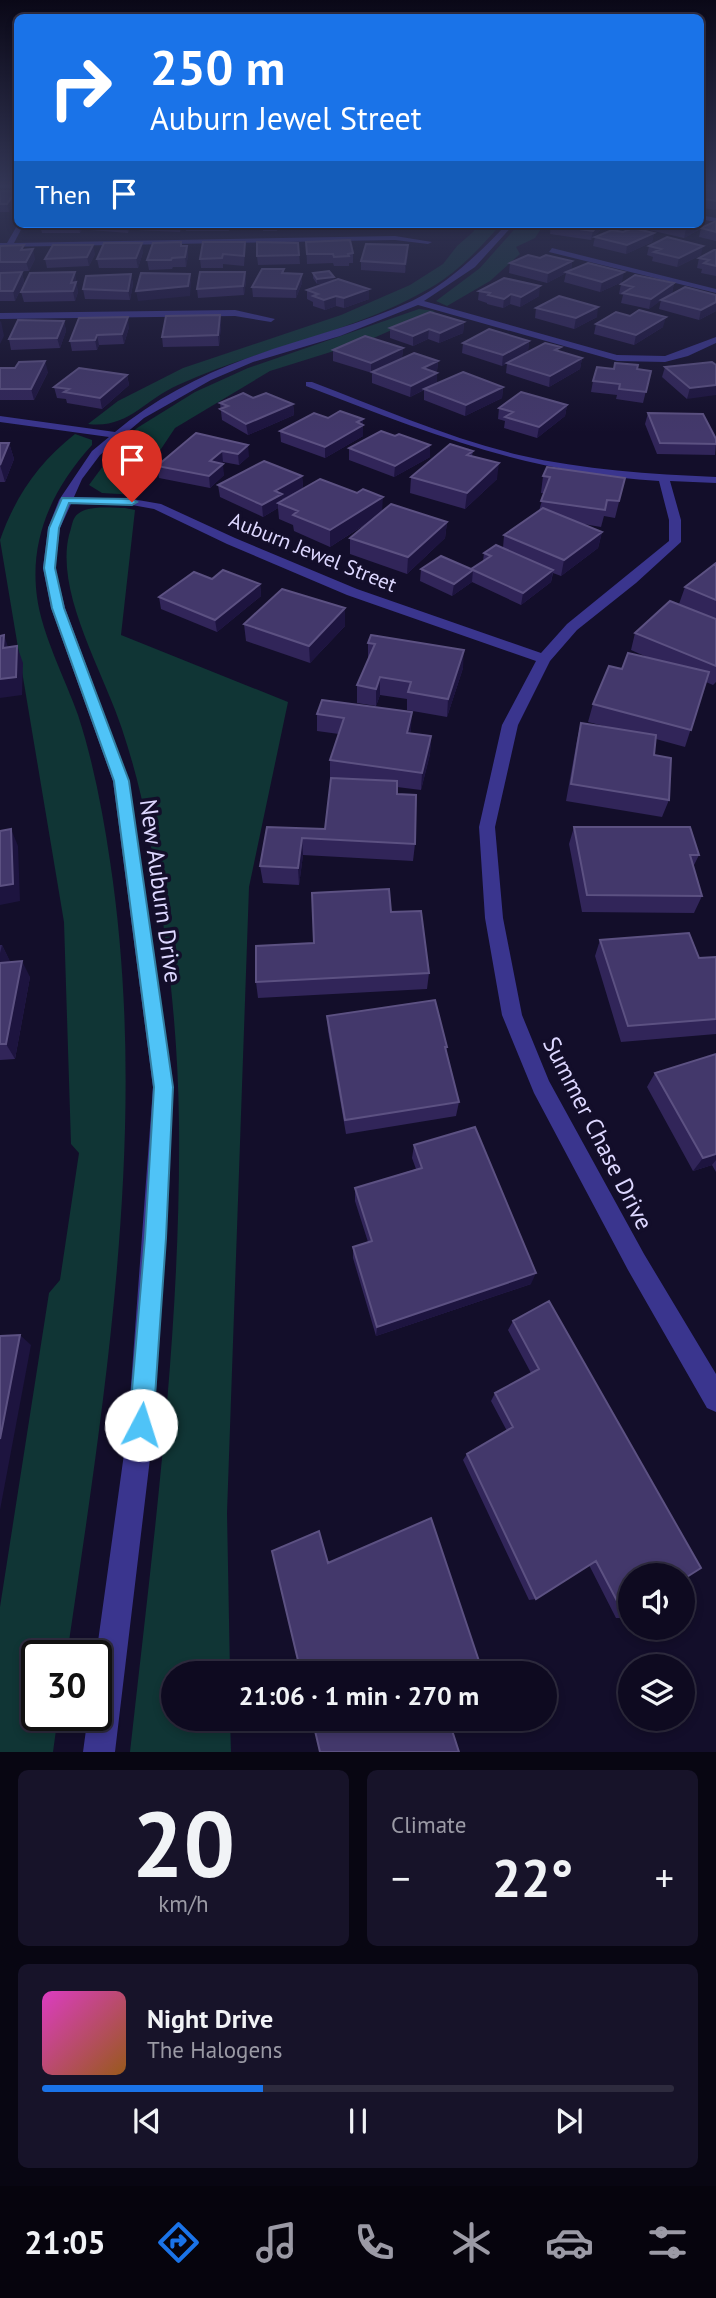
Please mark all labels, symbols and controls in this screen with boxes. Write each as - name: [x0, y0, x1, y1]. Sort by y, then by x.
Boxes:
- text: 250 m: [150, 35, 285, 99]
- icon: right: [35, 42, 126, 133]
- text: Auburn Jewel Street: [150, 97, 422, 139]
- icon: arrive: [105, 175, 143, 213]
- text: Then: [35, 178, 91, 211]
- pin: [102, 430, 162, 502]
- icon: arrive: [113, 441, 151, 479]
- street label: Auburn Jewel Street: [225, 506, 401, 598]
- street label: New Auburn Drive: [133, 797, 189, 985]
- street label: Summer Chase Drive: [536, 1031, 660, 1235]
- position arrow: [104, 1388, 178, 1462]
- map controls: [618, 1563, 695, 1731]
- button: sound: [618, 1563, 695, 1640]
- speed limit sign: 30: [21, 1640, 112, 1731]
- button: layers: [618, 1654, 695, 1731]
- text: 21:06 · 1 min · 270 m: [239, 1679, 479, 1712]
- text: 20: [132, 1784, 235, 1902]
- text: Climate: [391, 1810, 466, 1839]
- text: 22°: [492, 1844, 573, 1911]
- text: −: [391, 1853, 410, 1902]
- text: +: [655, 1853, 674, 1902]
- text: km/h: [158, 1889, 209, 1918]
- text: Night Drive: [147, 2002, 273, 2035]
- text: The Halogens: [147, 2035, 282, 2064]
- icon: previous: [128, 2102, 166, 2140]
- icon: pause: [339, 2102, 377, 2140]
- icon: next: [550, 2102, 588, 2140]
- icon: directions: [154, 2218, 203, 2267]
- icon: music: [252, 2218, 301, 2267]
- icon: phone: [350, 2218, 399, 2267]
- icon: climate: [447, 2218, 496, 2267]
- icon: car: [545, 2218, 594, 2267]
- icon: filters: [643, 2218, 692, 2267]
- text: 21:05: [24, 2221, 106, 2263]

